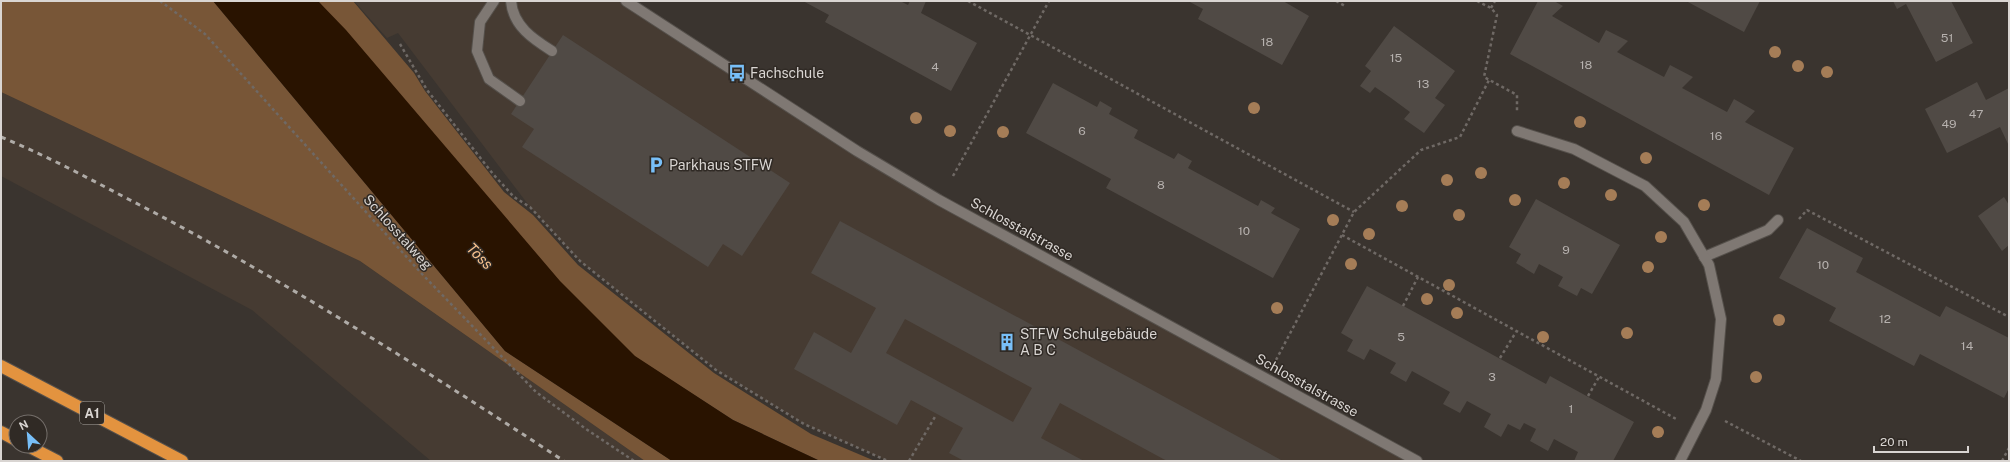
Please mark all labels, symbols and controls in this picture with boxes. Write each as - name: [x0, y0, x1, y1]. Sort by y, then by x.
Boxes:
- house number: 51: [1941, 31, 1953, 45]
- house number: 18: [1261, 35, 1274, 49]
- house number: 15: [1390, 51, 1403, 65]
- house number: 18: [1580, 58, 1593, 72]
- house number: 4: [931, 60, 939, 74]
- bus stop icon: Fachschule: [727, 63, 747, 83]
- place label: Fachschule: [750, 65, 824, 81]
- house number: 13: [1417, 77, 1429, 91]
- house number: 47: [1969, 107, 1983, 121]
- house number: 49: [1941, 117, 1957, 131]
- house number: 6: [1078, 124, 1086, 138]
- house number: 16: [1710, 129, 1722, 143]
- parking icon: Parkhaus STFW: [646, 155, 666, 175]
- place label: Parkhaus STFW: [669, 157, 773, 173]
- house number: 8: [1157, 178, 1165, 192]
- street label: Schlosstalweg: [360, 191, 436, 273]
- street label: Schlosstalstrasse: [968, 194, 1076, 264]
- house number: 10: [1238, 224, 1250, 238]
- water label: Töss: [463, 239, 497, 273]
- house number: 9: [1562, 243, 1570, 257]
- house number: 10: [1817, 258, 1829, 272]
- house number: 12: [1879, 312, 1891, 326]
- place label: STFW Schulgebäude A B C: [1020, 326, 1157, 358]
- house number: 5: [1397, 330, 1405, 344]
- building icon: STFW Schulgebäude A B C: [997, 332, 1017, 352]
- house number: 14: [1961, 339, 1974, 353]
- street label: Schlosstalstrasse: [1253, 350, 1361, 420]
- house number: 3: [1488, 370, 1496, 384]
- road number: A1: [80, 402, 104, 424]
- house number: 1: [1569, 402, 1573, 416]
- north arrow: [8, 414, 48, 454]
- text: N: [17, 418, 30, 432]
- scale bar: [1874, 428, 1968, 454]
- text: 20 m: [1880, 435, 1908, 449]

